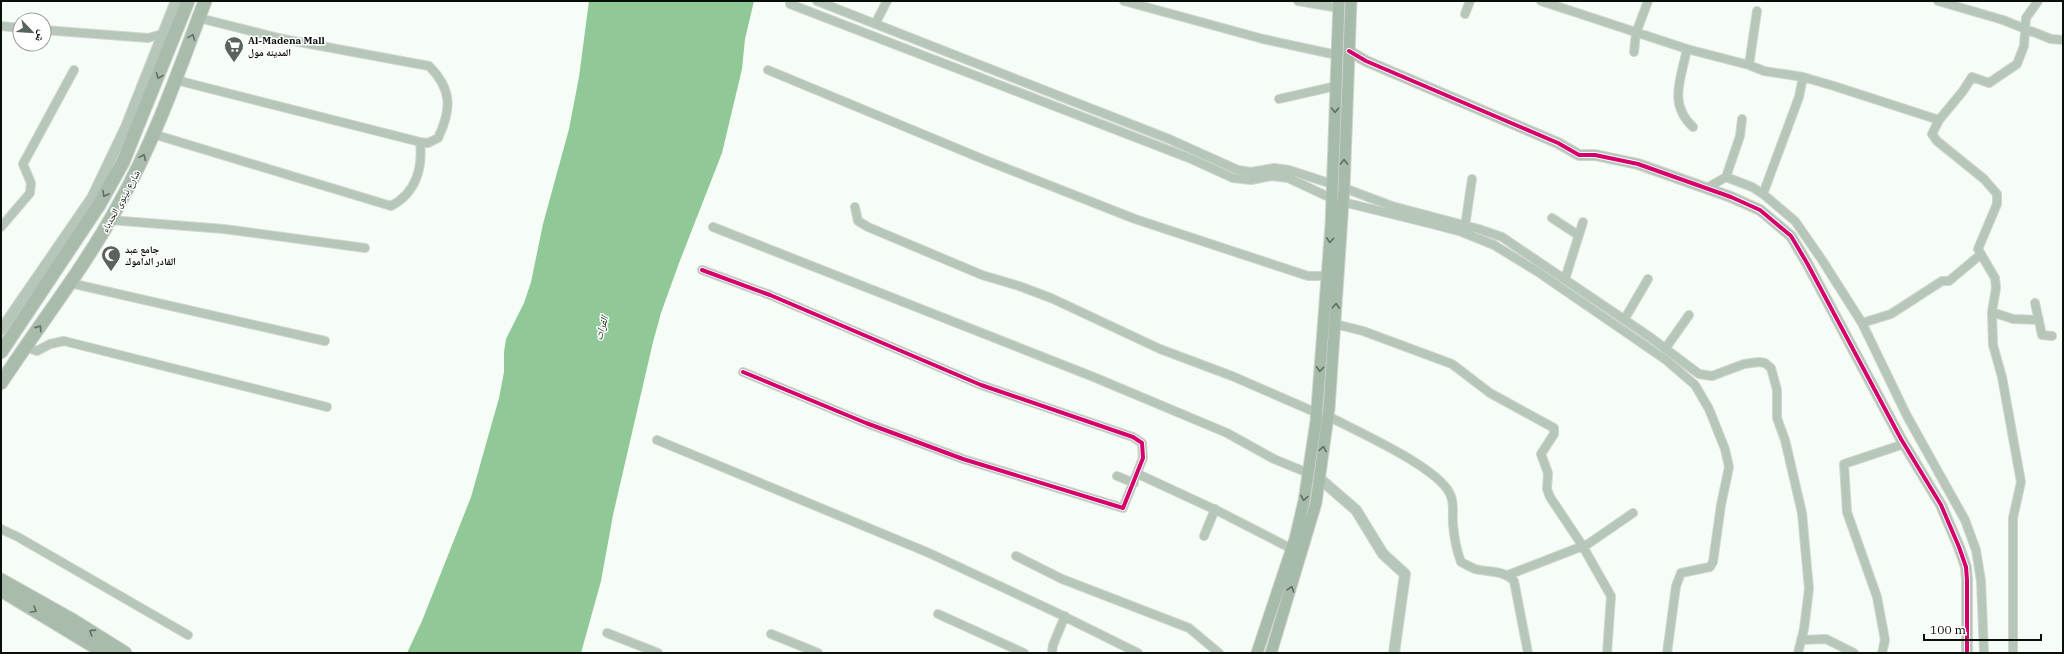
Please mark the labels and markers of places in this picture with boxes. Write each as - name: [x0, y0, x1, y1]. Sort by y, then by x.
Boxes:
- place label: Al-Madena Mall المدينه مول: [248, 34, 325, 59]
- supermarket icon: Al-Madena Mall المدينه مول: [223, 35, 245, 63]
- place label: جامع عبد القادر الداموك: [125, 243, 176, 268]
- mosque icon: جامع عبد القادر الداموك: [100, 244, 122, 272]

